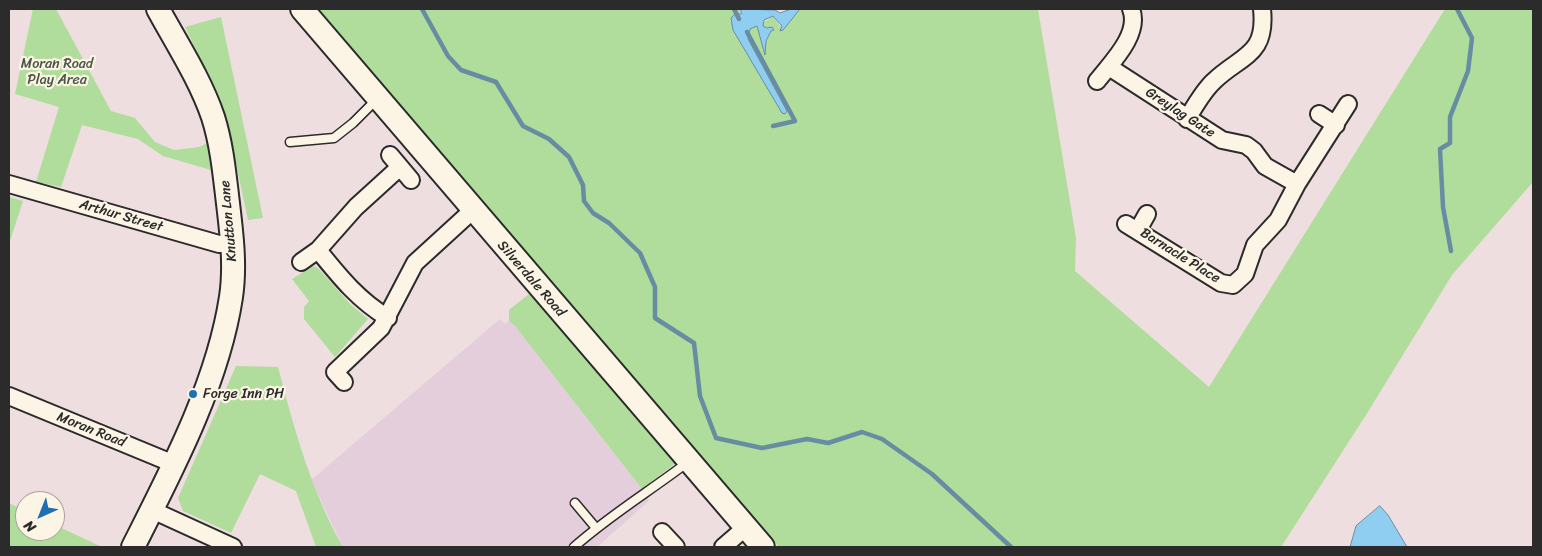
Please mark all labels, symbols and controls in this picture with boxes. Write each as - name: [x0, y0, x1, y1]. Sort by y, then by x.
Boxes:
- park label: Moran Road Play Area: [21, 56, 93, 88]
- street label: Greylag Gate: [1142, 84, 1218, 142]
- street label: Knutton Lane: [217, 180, 241, 262]
- street label: Arthur Street: [77, 196, 165, 236]
- street label: Barnacle Place: [1137, 225, 1223, 287]
- street label: Silverdale Road: [493, 238, 569, 320]
- place label: Forge Inn PH: [203, 386, 284, 402]
- marker: Forge Inn PH: [187, 388, 199, 400]
- street label: Moran Road: [54, 409, 128, 451]
- north arrow: [15, 491, 65, 541]
- text: N: [18, 514, 42, 539]

